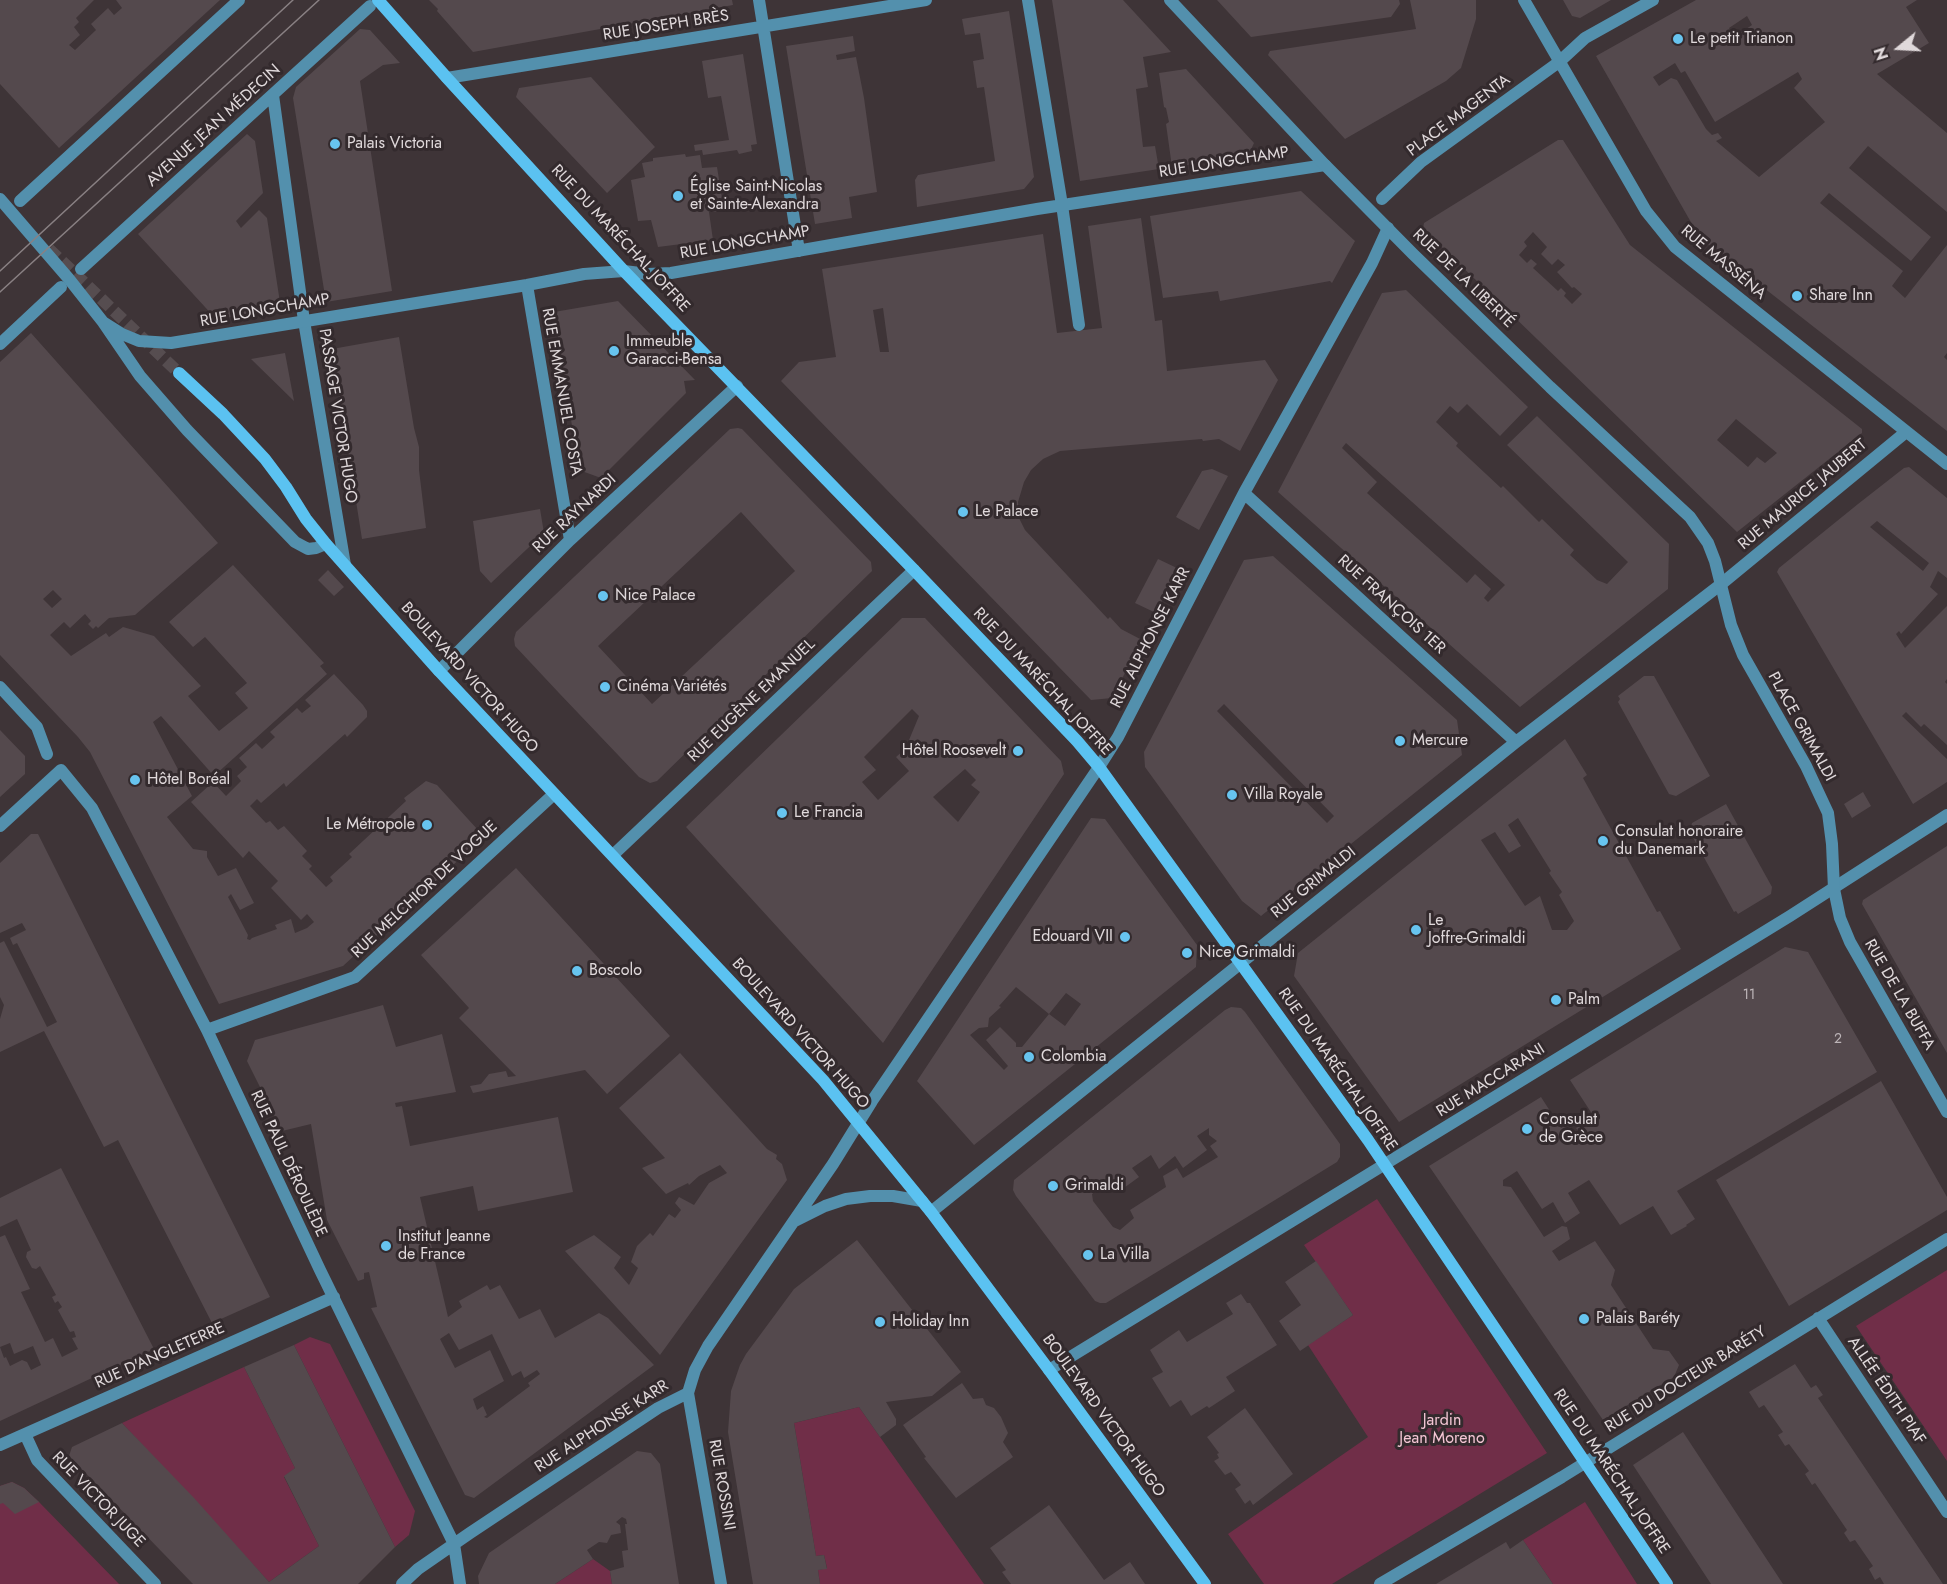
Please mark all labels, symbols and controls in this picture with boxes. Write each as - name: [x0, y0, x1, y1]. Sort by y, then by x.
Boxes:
- street label: RUE JOSEPH BRÈS: [602, 7, 730, 45]
- north arrow: [1869, 18, 1929, 78]
- place label: Le petit Trianon: [1690, 29, 1793, 49]
- marker: Le petit Trianon: [1671, 32, 1685, 46]
- text: N: [1869, 44, 1894, 63]
- street label: AVENUE JEAN MÉDECIN: [143, 61, 285, 191]
- street label: PLACE MAGENTA: [1404, 71, 1514, 161]
- place label: Palais Victoria: [347, 134, 442, 154]
- marker: Palais Victoria: [328, 137, 342, 151]
- street label: RUE LONGCHAMP: [1158, 143, 1290, 183]
- street label: RUE DU MARÉCHAL JOFFRE: [547, 161, 693, 317]
- place label: Église Saint-Nicolas et Sainte-Alexandra: [690, 177, 822, 215]
- marker: Église Saint-Nicolas et Sainte-Alexandra: [671, 189, 685, 203]
- street label: RUE LONGCHAMP: [679, 222, 811, 264]
- street label: RUE MASSÉNA: [1676, 222, 1770, 304]
- street label: RUE DE LA LIBERTÉ: [1408, 226, 1518, 332]
- place label: Share Inn: [1809, 286, 1873, 306]
- marker: Share Inn: [1790, 289, 1804, 303]
- street label: RUE LONGCHAMP: [199, 290, 331, 332]
- street label: RUE EMMANUEL COSTA: [537, 307, 585, 477]
- street label: PASSAGE VICTOR HUGO: [314, 327, 360, 505]
- place label: Immeuble Garacci-Bensa: [626, 332, 722, 370]
- marker: Immeuble Garacci-Bensa: [607, 344, 621, 358]
- street label: RUE MAURICE JAUBERT: [1735, 436, 1871, 554]
- street label: RUE RAYNARDI: [529, 471, 621, 557]
- place label: Le Palace: [975, 502, 1038, 522]
- marker: Le Palace: [956, 505, 970, 519]
- street label: RUE FRANÇOIS 1ER: [1333, 552, 1449, 658]
- street label: RUE ALPHONSE KARR: [1107, 564, 1195, 712]
- place label: Nice Palace: [615, 586, 695, 606]
- marker: Nice Palace: [596, 589, 610, 603]
- street label: BOULEVARD VICTOR HUGO: [396, 599, 542, 757]
- street label: RUE DU MARÉCHAL JOFFRE: [969, 604, 1115, 760]
- street label: RUE EUGÈNE EMANUEL: [684, 635, 820, 767]
- street label: PLACE GRIMALDI: [1763, 669, 1839, 785]
- place label: Cinéma Variétés: [617, 677, 727, 697]
- marker: Cinéma Variétés: [598, 680, 612, 694]
- place label: Mercure: [1412, 731, 1468, 751]
- marker: Mercure: [1393, 734, 1407, 748]
- place label: Hôtel Roosevelt: [902, 741, 1006, 761]
- marker: Hôtel Roosevelt: [1011, 744, 1025, 758]
- place label: Hôtel Boréal: [147, 770, 230, 790]
- marker: Hôtel Boréal: [128, 773, 142, 787]
- place label: Villa Royale: [1244, 785, 1323, 805]
- marker: Villa Royale: [1225, 788, 1239, 802]
- place label: Le Francia: [794, 803, 863, 823]
- marker: Le Francia: [775, 806, 789, 820]
- place label: Le Métropole: [326, 815, 415, 835]
- street label: RUE MELCHIOR DE VOGUE: [348, 817, 502, 963]
- marker: Le Métropole: [420, 818, 434, 832]
- place label: Consulat honoraire du Danemark: [1615, 822, 1743, 860]
- marker: Consulat honoraire du Danemark: [1596, 834, 1610, 848]
- street label: RUE GRIMALDI: [1268, 843, 1360, 923]
- place label: Le Joffre-Grimaldi: [1428, 911, 1526, 949]
- marker: Le Joffre-Grimaldi: [1409, 923, 1423, 937]
- place label: Edouard VII: [1032, 927, 1113, 947]
- marker: Edouard VII: [1118, 930, 1132, 944]
- street label: RUE DE LA BUFFA: [1860, 936, 1938, 1054]
- place label: Nice Grimaldi: [1199, 943, 1295, 963]
- marker: Nice Grimaldi: [1180, 946, 1194, 960]
- street label: BOULEVARD VICTOR HUGO: [727, 955, 873, 1113]
- place label: Boscolo: [589, 961, 642, 981]
- marker: Boscolo: [570, 964, 584, 978]
- street label: RUE DU MARÉCHAL JOFFRE: [1273, 985, 1401, 1155]
- house number: 11: [1743, 988, 1755, 1004]
- place label: Palm: [1568, 990, 1600, 1010]
- marker: Palm: [1549, 993, 1563, 1007]
- house number: 2: [1834, 1032, 1842, 1048]
- street label: RUE MACCARANI: [1433, 1040, 1549, 1122]
- place label: Colombia: [1041, 1047, 1107, 1067]
- marker: Colombia: [1022, 1050, 1036, 1064]
- street label: RUE PAUL DÉROULÈDE: [246, 1088, 330, 1240]
- place label: Consulat de Grèce: [1539, 1110, 1603, 1148]
- marker: Consulat de Grèce: [1520, 1122, 1534, 1136]
- place label: Grimaldi: [1065, 1176, 1124, 1196]
- marker: Grimaldi: [1046, 1179, 1060, 1193]
- place label: Institut Jeanne de France: [398, 1227, 490, 1265]
- marker: Institut Jeanne de France: [379, 1239, 393, 1253]
- place label: La Villa: [1100, 1245, 1149, 1265]
- marker: La Villa: [1081, 1248, 1095, 1262]
- place label: Palais Baréty: [1596, 1309, 1680, 1329]
- place label: Holiday Inn: [892, 1312, 969, 1332]
- marker: Palais Baréty: [1577, 1312, 1591, 1326]
- marker: Holiday Inn: [873, 1315, 887, 1329]
- street label: RUE D'ANGLETERRE: [92, 1319, 228, 1393]
- street label: RUE DU DOCTEUR BARÉTY: [1602, 1323, 1770, 1437]
- street label: BOULEVARD VICTOR HUGO: [1038, 1331, 1168, 1501]
- street label: ALLÉE ÉDITH PIAF: [1843, 1333, 1929, 1449]
- street label: RUE ALPHONSE KARR: [532, 1377, 672, 1477]
- street label: RUE DU MARÉCHAL JOFFRE: [1549, 1386, 1673, 1558]
- park label: Jardin Jean Moreno: [1399, 1411, 1485, 1449]
- street label: RUE ROSSINI: [704, 1438, 738, 1532]
- street label: RUE VICTOR JUGE: [47, 1448, 149, 1552]

